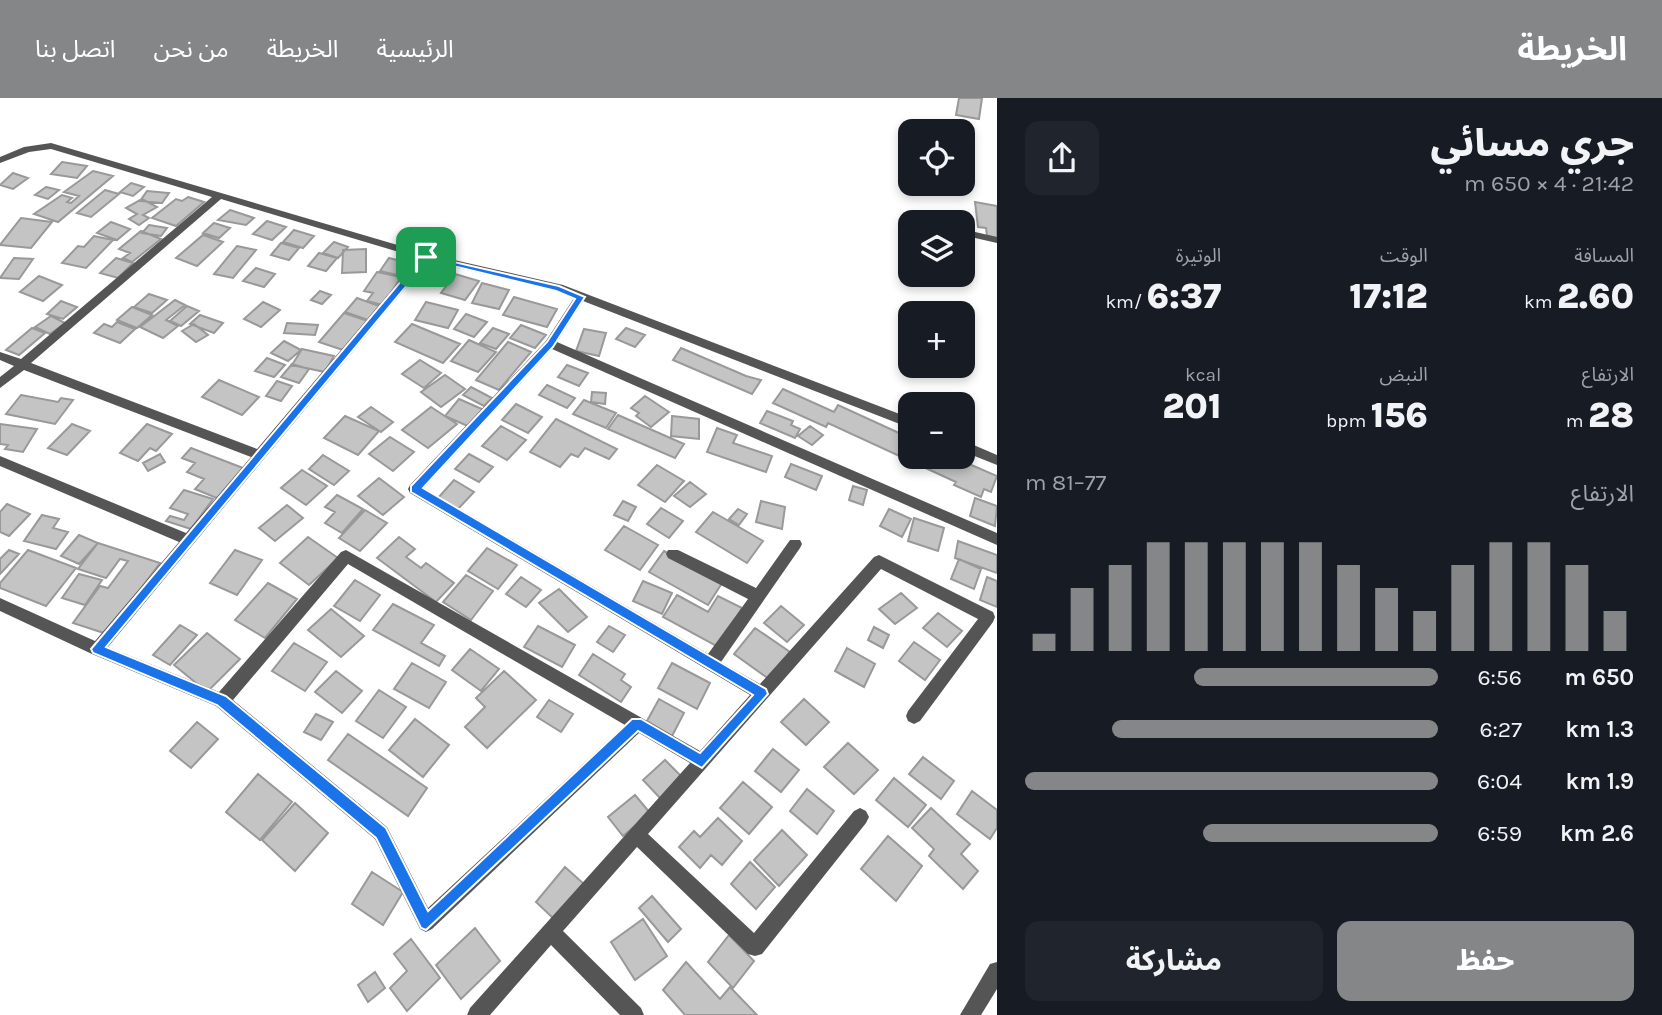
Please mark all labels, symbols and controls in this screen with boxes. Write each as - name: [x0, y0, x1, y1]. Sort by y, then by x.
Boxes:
- text: الخريطة: [1517, 30, 1627, 68]
- text: اتصل بنا: [35, 35, 116, 63]
- text: من نحن: [154, 35, 229, 63]
- text: الخريطة: [267, 35, 339, 63]
- text: الرئيسية: [377, 35, 454, 63]
- map controls: [898, 119, 975, 469]
- button: locate: [898, 119, 975, 196]
- button: share: [1025, 121, 1099, 195]
- text: جري مسائي: [1431, 121, 1634, 166]
- text: 21:42 · 4 × 650 m: [1464, 170, 1634, 197]
- button: layers: [898, 210, 975, 287]
- pin: [396, 227, 456, 287]
- icon: arrive: [407, 238, 445, 276]
- text: الوتيرة: [1176, 245, 1221, 267]
- text: الوقت: [1380, 245, 1428, 267]
- text: المسافة: [1574, 245, 1634, 267]
- text: 6:37: [1147, 276, 1221, 317]
- text: 17:12: [1349, 276, 1428, 317]
- text: 2.60: [1557, 276, 1634, 317]
- text: /km: [1105, 291, 1147, 313]
- text: km: [1524, 291, 1557, 313]
- button: +: [898, 301, 975, 378]
- text: kcal: [1185, 364, 1221, 386]
- text: النبض: [1379, 364, 1428, 386]
- text: الارتفاع: [1582, 364, 1634, 386]
- text: 201: [1162, 386, 1221, 427]
- button: −: [898, 392, 975, 469]
- text: 156: [1371, 395, 1428, 436]
- text: 28: [1588, 395, 1634, 436]
- text: bpm: [1326, 410, 1371, 432]
- text: m: [1566, 410, 1588, 432]
- text: 77–81 m: [1025, 469, 1106, 496]
- text: الارتفاع: [1571, 480, 1634, 507]
- text: 6:56: [1477, 664, 1522, 691]
- text: 650 m: [1564, 664, 1634, 691]
- text: 6:27: [1479, 716, 1522, 743]
- text: 1.3 km: [1565, 716, 1634, 743]
- text: 6:04: [1477, 768, 1522, 795]
- text: 1.9 km: [1566, 768, 1634, 795]
- text: 6:59: [1477, 820, 1522, 847]
- text: 2.6 km: [1560, 820, 1634, 847]
- button: مشاركة: [1025, 921, 1323, 1001]
- button: حفظ: [1337, 921, 1634, 1001]

